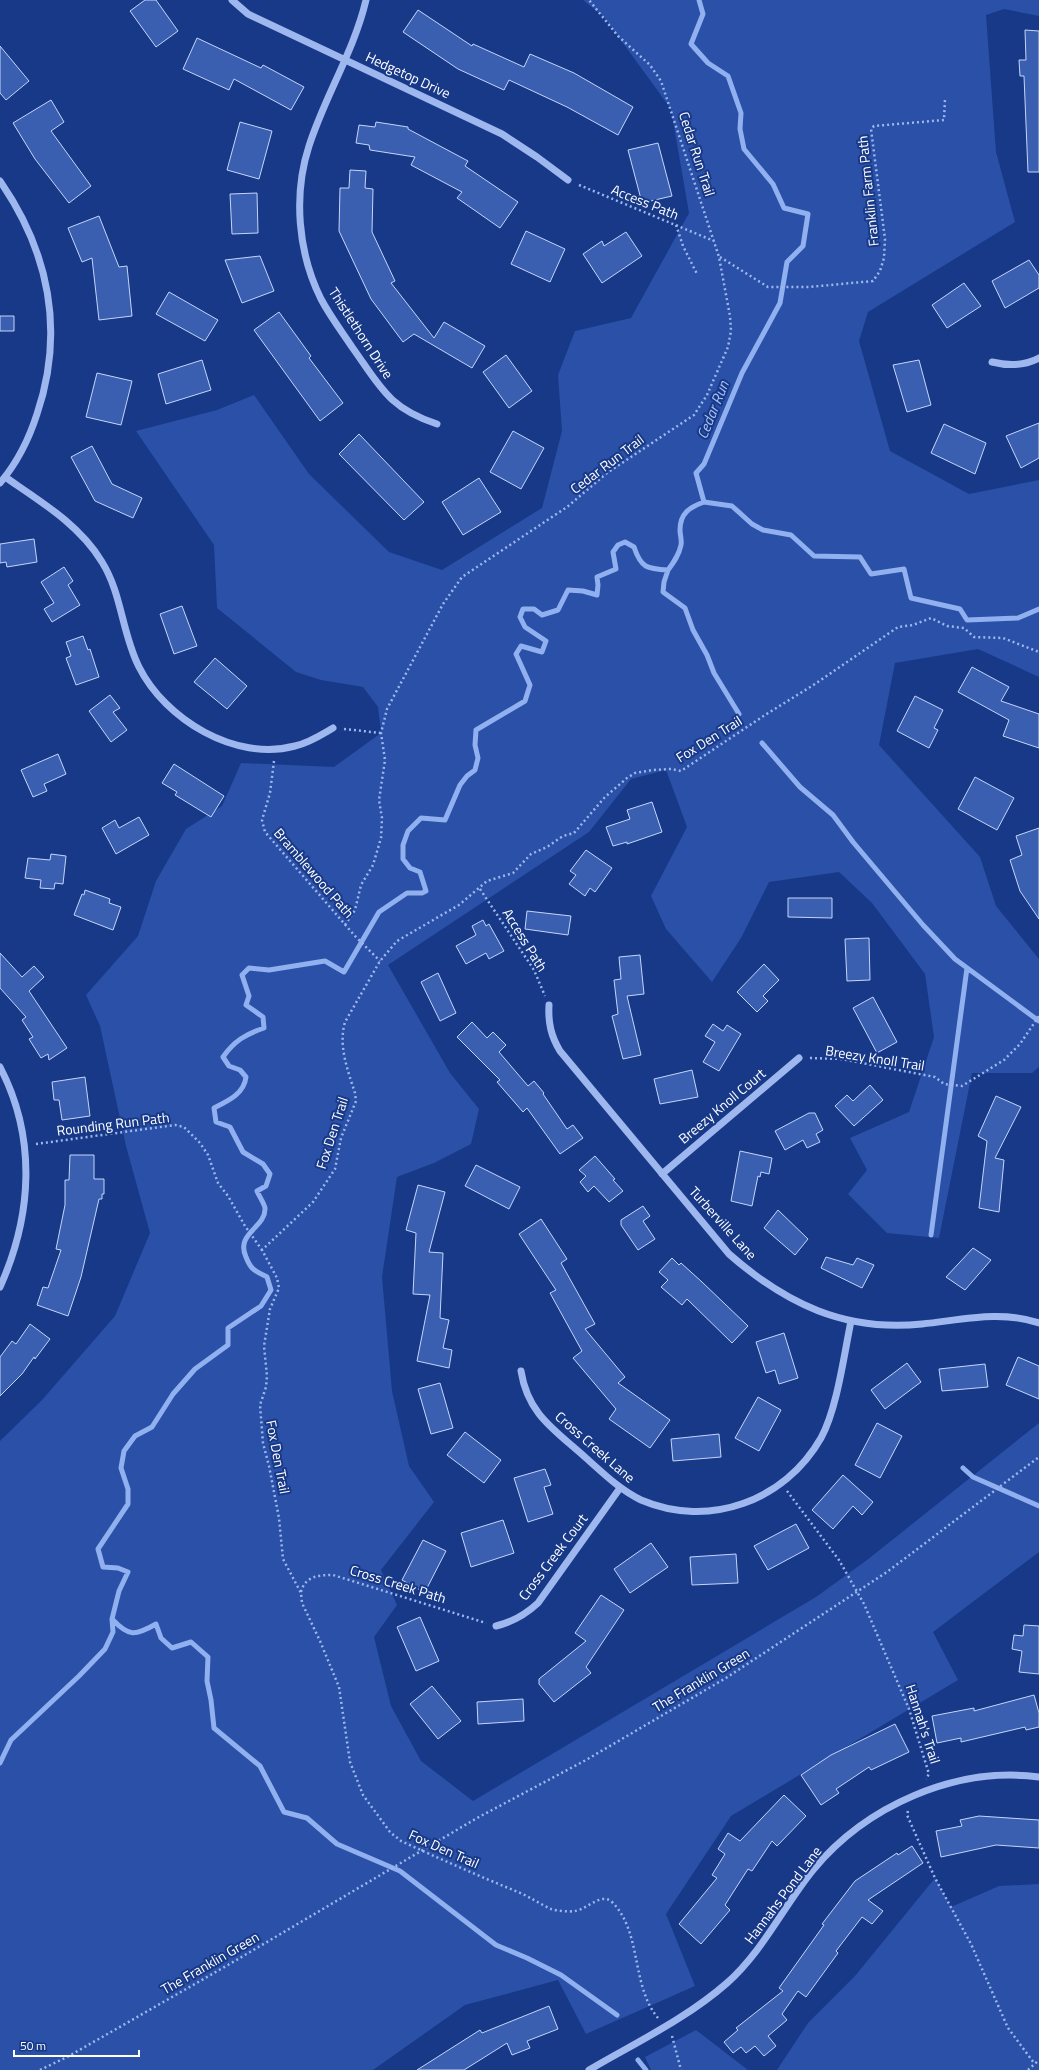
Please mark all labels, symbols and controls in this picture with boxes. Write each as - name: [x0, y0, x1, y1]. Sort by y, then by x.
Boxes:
- street label: Hedgetop Drive: [362, 46, 454, 103]
- street label: Cedar Run Trail: [674, 109, 721, 199]
- street label: Franklin Farm Path: [851, 135, 884, 247]
- street label: Access Path: [608, 178, 682, 225]
- street label: Thistlethorn Drive: [324, 283, 399, 383]
- water label: Cedar Run: [690, 377, 735, 442]
- street label: Cedar Run Trail: [565, 429, 648, 498]
- street label: Fox Den Trail: [671, 710, 746, 767]
- street label: Bramblewood Path: [269, 823, 359, 922]
- street label: Access Path: [498, 904, 553, 975]
- street label: Breezy Knoll Trail: [824, 1039, 926, 1076]
- street label: Breezy Knoll Court: [674, 1063, 770, 1148]
- street label: Fox Den Trail: [310, 1094, 353, 1172]
- street label: Rounding Run Path: [55, 1106, 170, 1141]
- street label: Turberville Lane: [685, 1181, 762, 1264]
- street label: Cross Creek Lane: [551, 1406, 640, 1487]
- street label: Fox Den Trail: [261, 1418, 296, 1496]
- street label: Cross Creek Court: [513, 1509, 592, 1605]
- street label: Cross Creek Path: [347, 1559, 449, 1608]
- street label: The Franklin Green: [648, 1642, 753, 1717]
- street label: Hannah's Trail: [901, 1681, 946, 1766]
- street label: Fox Den Trail: [406, 1824, 483, 1873]
- street label: Hannahs Pond Lane: [739, 1841, 826, 1948]
- street label: The Franklin Green: [157, 1926, 263, 1999]
- scale bar: [14, 2032, 139, 2058]
- text: 50 m: [20, 2036, 46, 2055]

